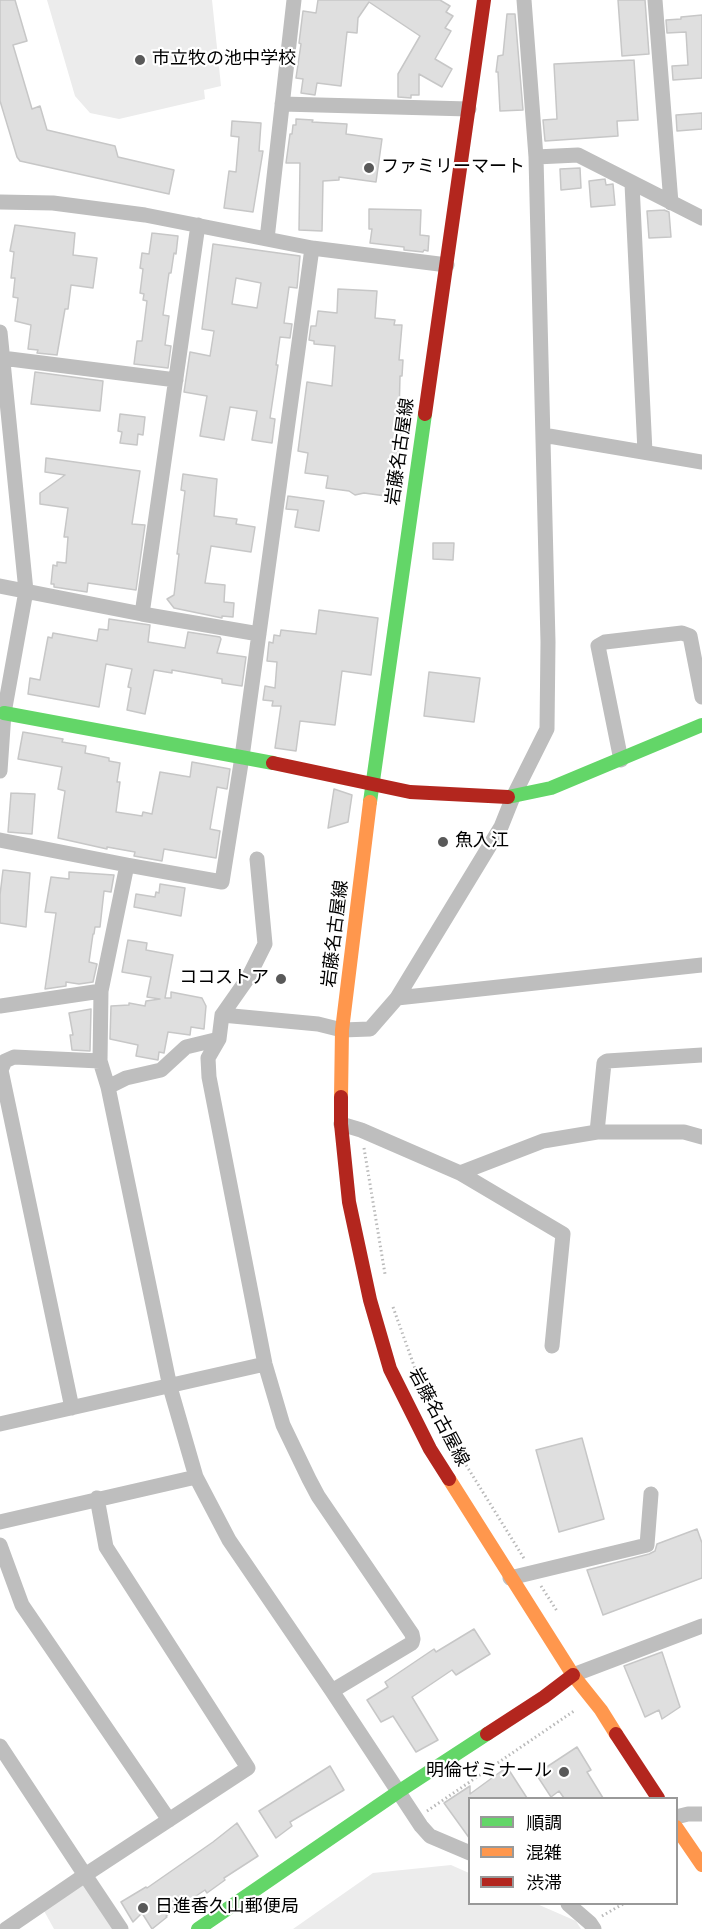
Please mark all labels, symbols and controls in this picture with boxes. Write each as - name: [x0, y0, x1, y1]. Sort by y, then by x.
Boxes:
- place label: 市立牧の池中学校: [152, 49, 296, 71]
- marker: 市立牧の池中学校: [133, 53, 147, 67]
- place label: ファミリーマート: [381, 157, 525, 179]
- marker: ファミリーマート: [362, 161, 376, 175]
- street label: 岩藤名古屋線: [384, 397, 420, 507]
- place label: 魚入江: [455, 831, 509, 853]
- marker: 魚入江: [436, 835, 450, 849]
- street label: 岩藤名古屋線: [320, 879, 354, 989]
- place label: ココストア: [179, 968, 269, 990]
- marker: ココストア: [274, 972, 288, 986]
- street label: 岩藤名古屋線: [402, 1365, 472, 1471]
- place label: 明倫ゼミナール: [426, 1761, 552, 1783]
- marker: 明倫ゼミナール: [557, 1765, 571, 1779]
- legend: [468, 1797, 678, 1905]
- text: 順調: [526, 1813, 562, 1836]
- text: 混雑: [526, 1843, 562, 1866]
- text: 渋滞: [526, 1873, 562, 1896]
- place label: 日進香久山郵便局: [155, 1897, 299, 1919]
- marker: 日進香久山郵便局: [136, 1901, 150, 1915]

